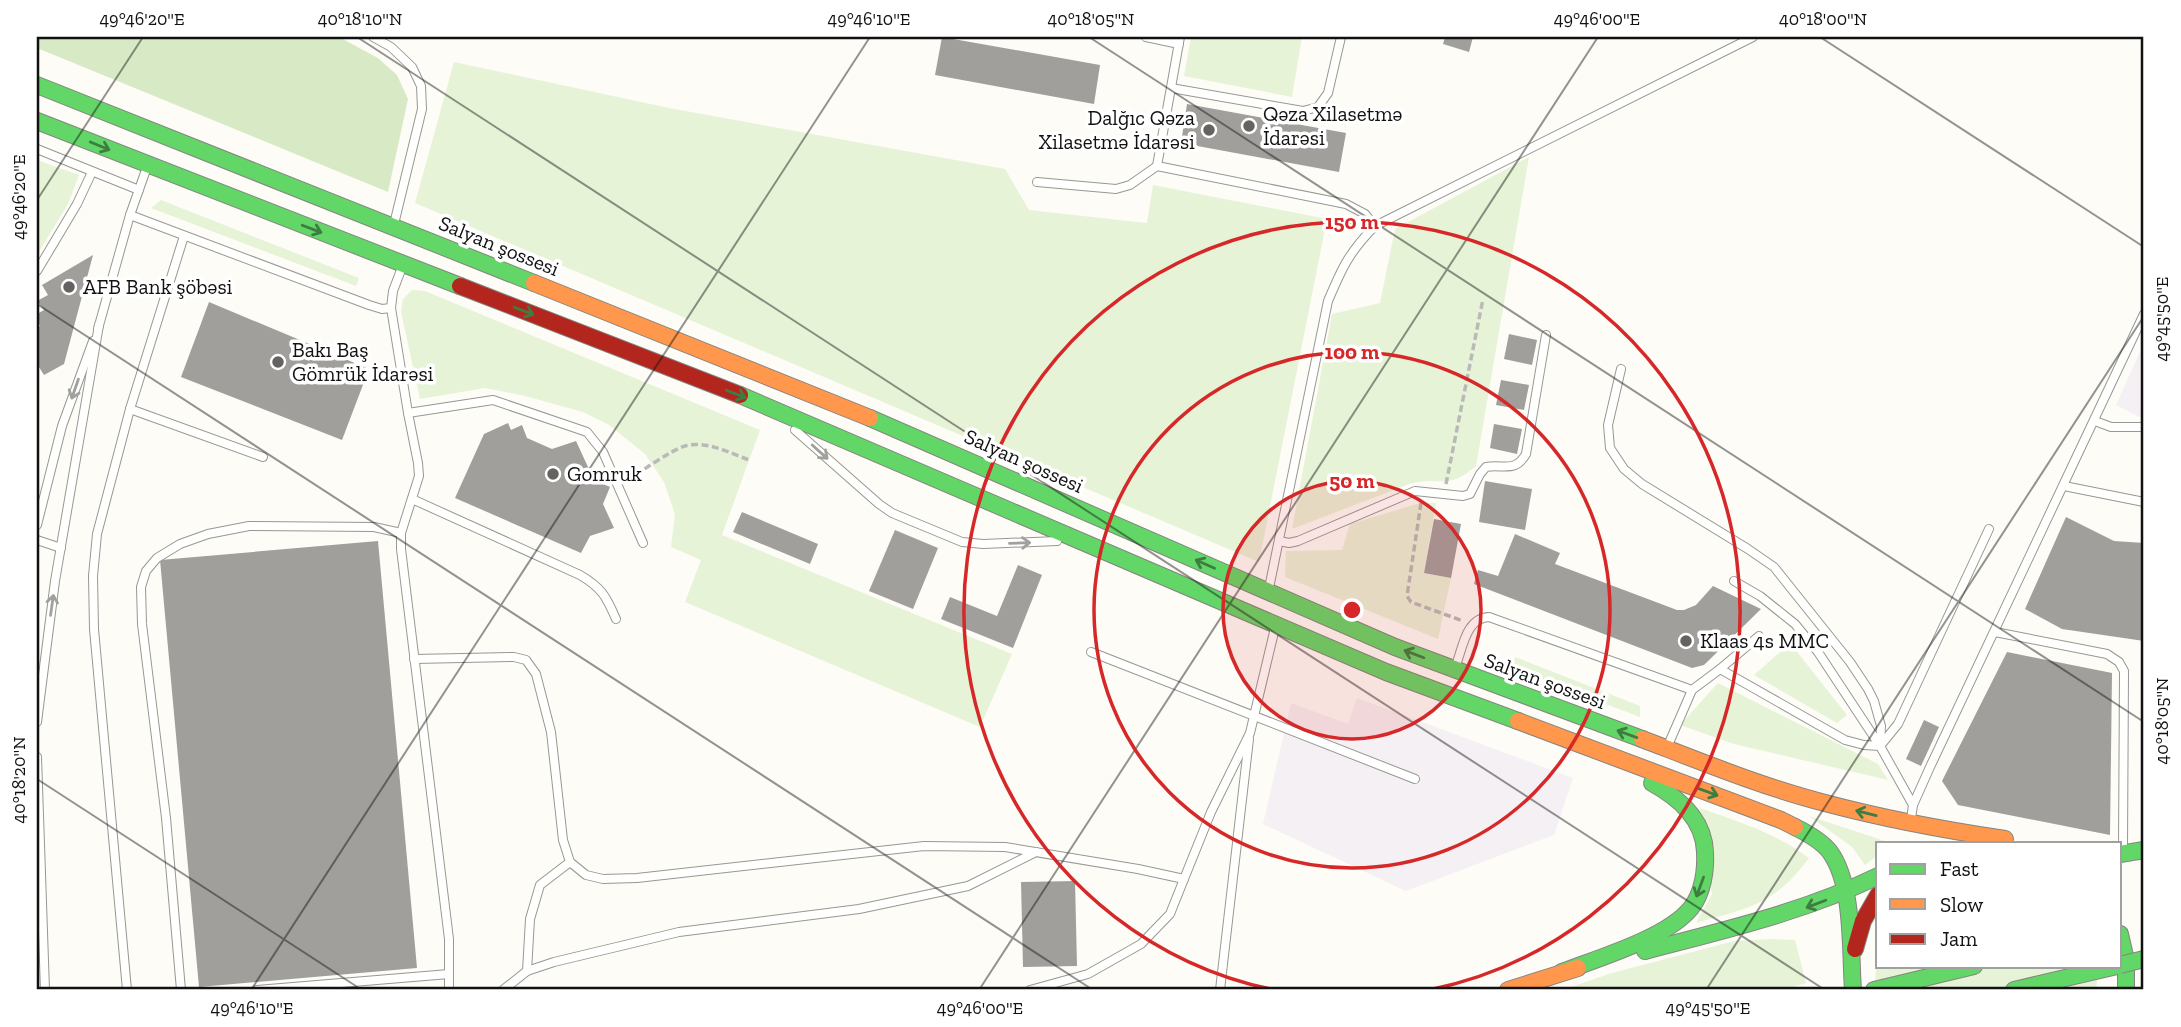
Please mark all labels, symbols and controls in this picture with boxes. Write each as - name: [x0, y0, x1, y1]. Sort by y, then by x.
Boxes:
- text: 49°46'20"E: [99, 8, 185, 30]
- text: 40°18'10"N: [318, 8, 402, 30]
- text: 49°46'10"E: [828, 8, 910, 30]
- text: 40°18'05"N: [1048, 8, 1134, 30]
- text: 49°46'00"E: [1554, 8, 1640, 30]
- text: 40°18'00"N: [1779, 8, 1867, 30]
- place label: Qəza Xilasetmə İdarəsi: [1263, 101, 1403, 150]
- place label: Dalğıc Qəza Xilasetmə İdarəsi: [1039, 105, 1195, 154]
- marker: Qəza Xilasetmə İdarəsi: [1241, 118, 1257, 134]
- marker: Dalğıc Qəza Xilasetmə İdarəsi: [1201, 122, 1217, 138]
- one-way arrow: [89, 141, 110, 154]
- text: 49°46'20"E: [8, 154, 30, 240]
- text: 150 m: [1325, 209, 1380, 234]
- street label: Salyan şossesi: [435, 210, 563, 281]
- one-way arrow: [301, 223, 323, 236]
- place label: AFB Bank şöbəsi: [83, 274, 233, 299]
- text: 49°45'50"E: [2151, 277, 2173, 361]
- marker: AFB Bank şöbəsi: [61, 279, 77, 295]
- one-way arrow: [513, 306, 535, 319]
- place label: Bakı Baş Gömrük İdarəsi: [292, 337, 434, 386]
- text: 100 m: [1325, 339, 1380, 364]
- marker: Bakı Baş Gömrük İdarəsi: [270, 354, 286, 370]
- one-way arrow: [68, 377, 80, 399]
- one-way arrow: [725, 388, 747, 401]
- street label: Salyan şossesi: [961, 423, 1088, 498]
- one-way arrow: [811, 444, 829, 460]
- place label: Gomruk: [567, 461, 642, 486]
- marker: Gomruk: [545, 466, 561, 482]
- text: 50 m: [1329, 468, 1375, 493]
- one-way arrow: [1008, 536, 1031, 549]
- one-way arrow: [1195, 557, 1216, 570]
- one-way arrow: [46, 594, 59, 617]
- centre of rings: [1340, 598, 1364, 622]
- place label: Klaas 4s MMC: [1700, 628, 1829, 653]
- marker: Klaas 4s MMC: [1678, 633, 1694, 649]
- one-way arrow: [1403, 646, 1425, 659]
- street label: Salyan şossesi: [1481, 647, 1610, 714]
- text: 40°18'05"N: [2151, 678, 2173, 764]
- one-way arrow: [1616, 727, 1638, 739]
- text: 40°18'20"N: [8, 737, 30, 823]
- one-way arrow: [1696, 787, 1718, 799]
- one-way arrow: [1855, 806, 1878, 819]
- legend: [1876, 842, 2122, 968]
- text: Fast: [1940, 856, 1979, 881]
- one-way arrow: [1693, 876, 1705, 898]
- text: Slow: [1940, 892, 1983, 917]
- one-way arrow: [1805, 898, 1827, 911]
- text: Jam: [1940, 926, 1977, 951]
- text: 49°46'10"E: [211, 997, 293, 1019]
- text: 49°46'00"E: [937, 997, 1023, 1019]
- text: 49°45'50"E: [1666, 997, 1750, 1019]

